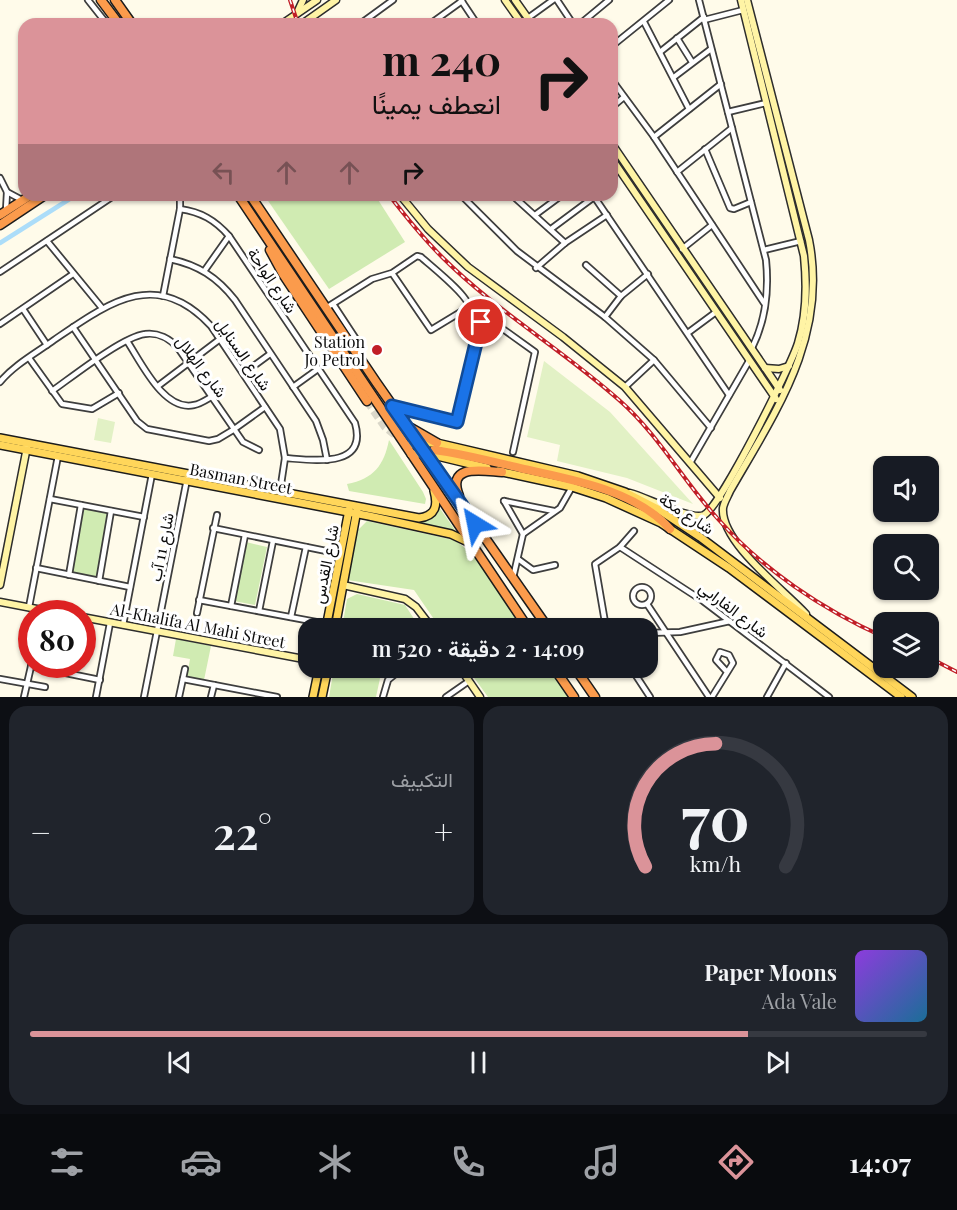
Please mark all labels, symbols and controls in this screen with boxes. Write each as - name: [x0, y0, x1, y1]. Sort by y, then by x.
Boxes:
- text: 240 m: [382, 31, 501, 87]
- icon: right: [522, 42, 600, 120]
- text: انعطف يمينًا: [372, 85, 501, 121]
- icon: left: [207, 156, 240, 189]
- icon: ahead: [270, 156, 303, 189]
- icon: ahead: [333, 156, 366, 189]
- icon: right: [396, 156, 429, 189]
- street label: شارع الواحة: [242, 243, 302, 318]
- pin: [455, 296, 506, 347]
- icon: arrive: [464, 305, 497, 338]
- street label: شارع السنايل: [210, 314, 277, 396]
- street label: شارع الهلال: [170, 331, 232, 402]
- place label: Station Jo Petrol: [303, 331, 365, 370]
- marker: Station Jo Petrol: [370, 343, 384, 357]
- map controls: [873, 456, 939, 678]
- button: sound: [873, 456, 939, 522]
- street label: Basman Street: [188, 458, 294, 498]
- street label: شارع مكة: [655, 488, 718, 540]
- position arrow: [443, 492, 507, 556]
- street label: شارع 11 آب: [144, 511, 180, 584]
- street label: شارع القدس: [307, 523, 345, 606]
- button: search: [873, 534, 939, 600]
- street label: شارع الفارابي: [693, 576, 773, 645]
- street label: Al-Khalifa Al Mahi Street: [108, 598, 288, 652]
- speed limit sign: 80: [18, 600, 96, 678]
- button: layers: [873, 612, 939, 678]
- text: 14:09 · 2 دقيقة · 520 m: [372, 633, 584, 663]
- text: التكييف: [391, 765, 453, 792]
- text: 70: [681, 773, 750, 857]
- text: 22°: [213, 801, 272, 861]
- text: −: [30, 809, 51, 853]
- text: +: [434, 809, 453, 853]
- text: km/h: [690, 850, 742, 878]
- text: Paper Moons: [704, 957, 837, 987]
- text: Ada Vale: [762, 987, 837, 1014]
- icon: previous: [163, 1046, 196, 1079]
- icon: pause: [462, 1046, 495, 1079]
- icon: next: [761, 1046, 794, 1079]
- icon: filters: [46, 1141, 88, 1183]
- icon: car: [180, 1141, 222, 1183]
- icon: climate: [314, 1141, 356, 1183]
- icon: phone: [447, 1141, 489, 1183]
- icon: music: [581, 1141, 623, 1183]
- icon: directions: [715, 1141, 757, 1183]
- text: 14:07: [849, 1144, 911, 1180]

